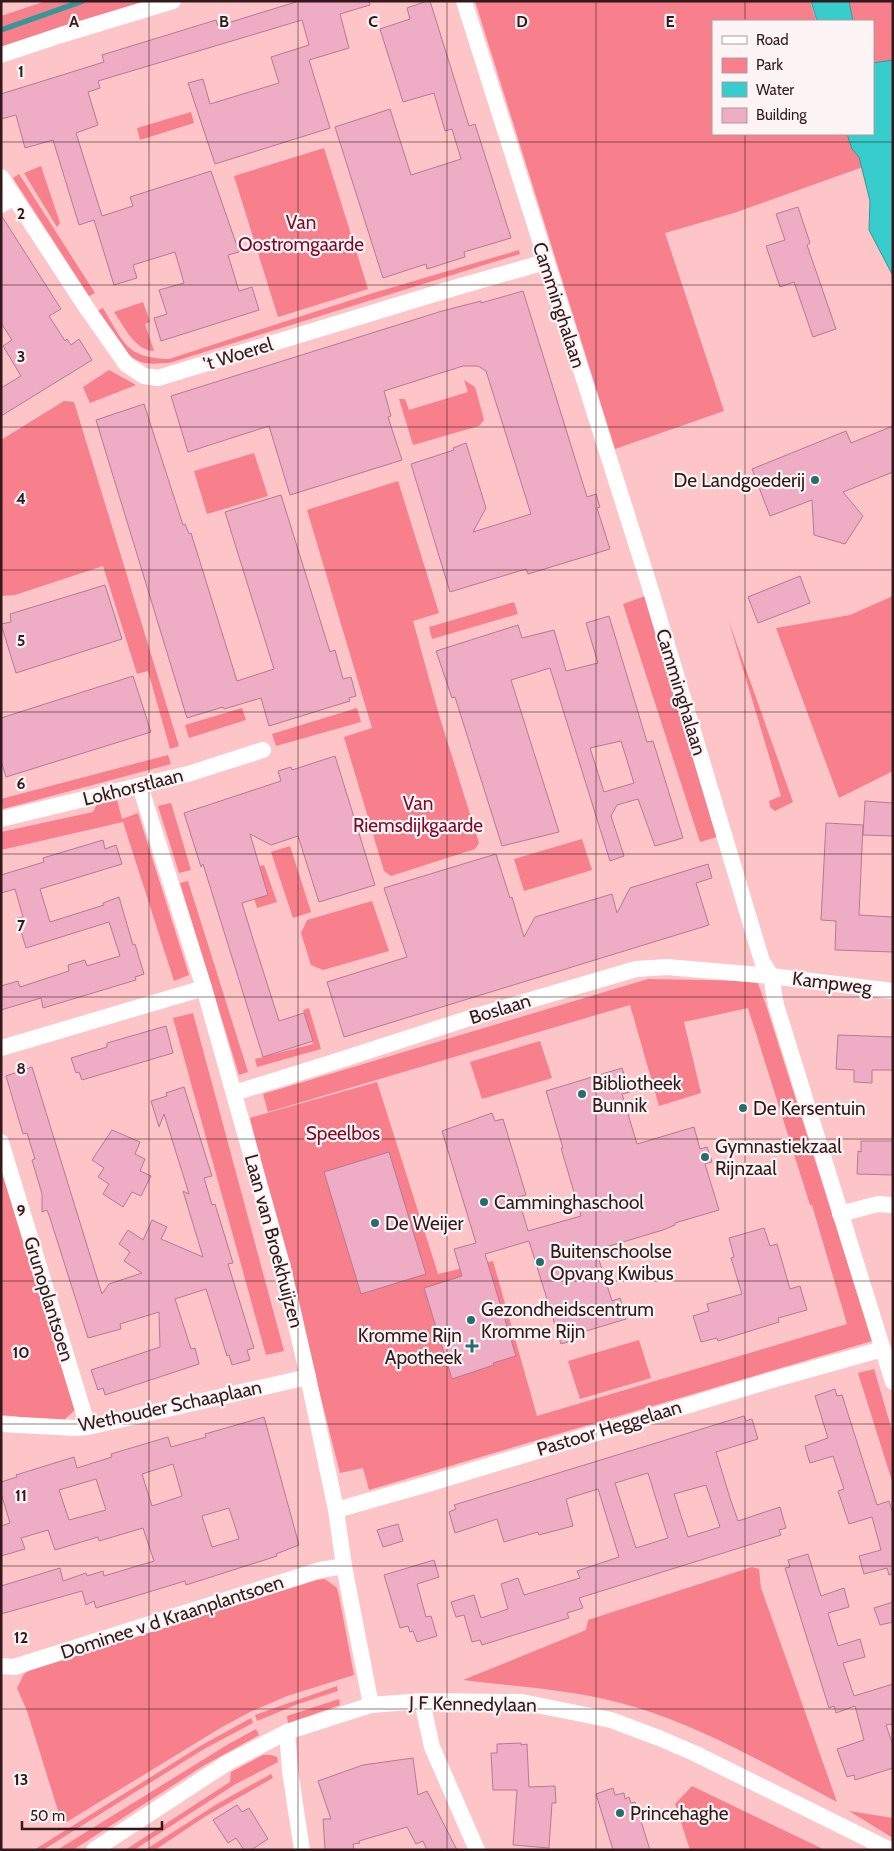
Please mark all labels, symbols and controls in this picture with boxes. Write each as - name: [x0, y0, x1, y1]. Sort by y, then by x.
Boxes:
- text: A: [69, 12, 79, 31]
- text: B: [219, 12, 229, 31]
- text: C: [368, 12, 378, 31]
- text: D: [516, 12, 528, 31]
- text: E: [665, 12, 675, 31]
- legend: [712, 20, 874, 135]
- text: Road: [756, 31, 789, 49]
- text: Park: [756, 56, 783, 74]
- text: 1: [18, 62, 24, 81]
- text: Water: [756, 81, 794, 99]
- text: Building: [756, 106, 807, 124]
- text: 2: [17, 204, 25, 223]
- park label: Van Oostromgaarde: [238, 211, 364, 256]
- street label: Camminghalaan: [528, 239, 590, 371]
- street label: 't Woerel: [201, 332, 276, 375]
- text: 3: [17, 347, 25, 366]
- place label: De Landgoederij: [674, 469, 805, 492]
- marker: De Landgoederij: [809, 474, 821, 486]
- text: 4: [16, 489, 26, 508]
- street label: Camminghalaan: [651, 626, 711, 758]
- text: 5: [17, 631, 25, 650]
- street label: Lokhorstlaan: [80, 763, 186, 811]
- text: 6: [17, 774, 26, 793]
- park label: Van Riemsdijkgaarde: [353, 792, 483, 837]
- text: 7: [17, 916, 26, 935]
- street label: Kampweg: [791, 967, 874, 999]
- street label: Boslaan: [467, 989, 533, 1029]
- text: 8: [16, 1059, 26, 1078]
- place label: Bibliotheek Bunnik: [592, 1072, 682, 1117]
- marker: Bibliotheek Bunnik: [576, 1088, 588, 1100]
- place label: De Kersentuin: [753, 1097, 866, 1120]
- marker: De Kersentuin: [737, 1102, 749, 1114]
- park label: Speelbos: [306, 1122, 380, 1145]
- place label: Gymnastiekzaal Rijnzaal: [715, 1135, 842, 1180]
- marker: Gymnastiekzaal Rijnzaal: [699, 1151, 711, 1163]
- street label: Laan van Broekhuijzen: [240, 1152, 308, 1330]
- place label: Camminghaschool: [494, 1191, 644, 1214]
- marker: Camminghaschool: [478, 1196, 490, 1208]
- text: 9: [17, 1201, 26, 1220]
- place label: De Weijer: [385, 1212, 463, 1235]
- marker: De Weijer: [369, 1217, 381, 1229]
- street label: Grunoplantsoen: [19, 1234, 79, 1364]
- place label: Buitenschoolse Opvang Kwibus: [550, 1240, 674, 1285]
- marker: Buitenschoolse Opvang Kwibus: [534, 1256, 546, 1268]
- place label: Gezondheidscentrum Kromme Rijn: [481, 1298, 654, 1343]
- marker: Gezondheidscentrum Kromme Rijn: [465, 1314, 477, 1326]
- place label: Kromme Rijn Apotheek: [358, 1324, 462, 1369]
- marker: Kromme Rijn Apotheek: [466, 1340, 478, 1352]
- text: 10: [12, 1343, 30, 1362]
- street label: Wethouder Schaaplaan: [76, 1375, 264, 1437]
- street label: Pastoor Heggelaan: [534, 1395, 684, 1461]
- text: 11: [15, 1486, 27, 1505]
- street label: Dominee v d Kraanplantsoen: [58, 1570, 286, 1664]
- text: 12: [14, 1628, 28, 1647]
- street label: J F Kennedylaan: [408, 1691, 537, 1717]
- text: 13: [14, 1770, 28, 1789]
- scale bar: [22, 1798, 162, 1830]
- place label: Princehaghe: [630, 1802, 729, 1825]
- text: 50 m: [30, 1807, 65, 1825]
- marker: Princehaghe: [614, 1807, 626, 1819]

